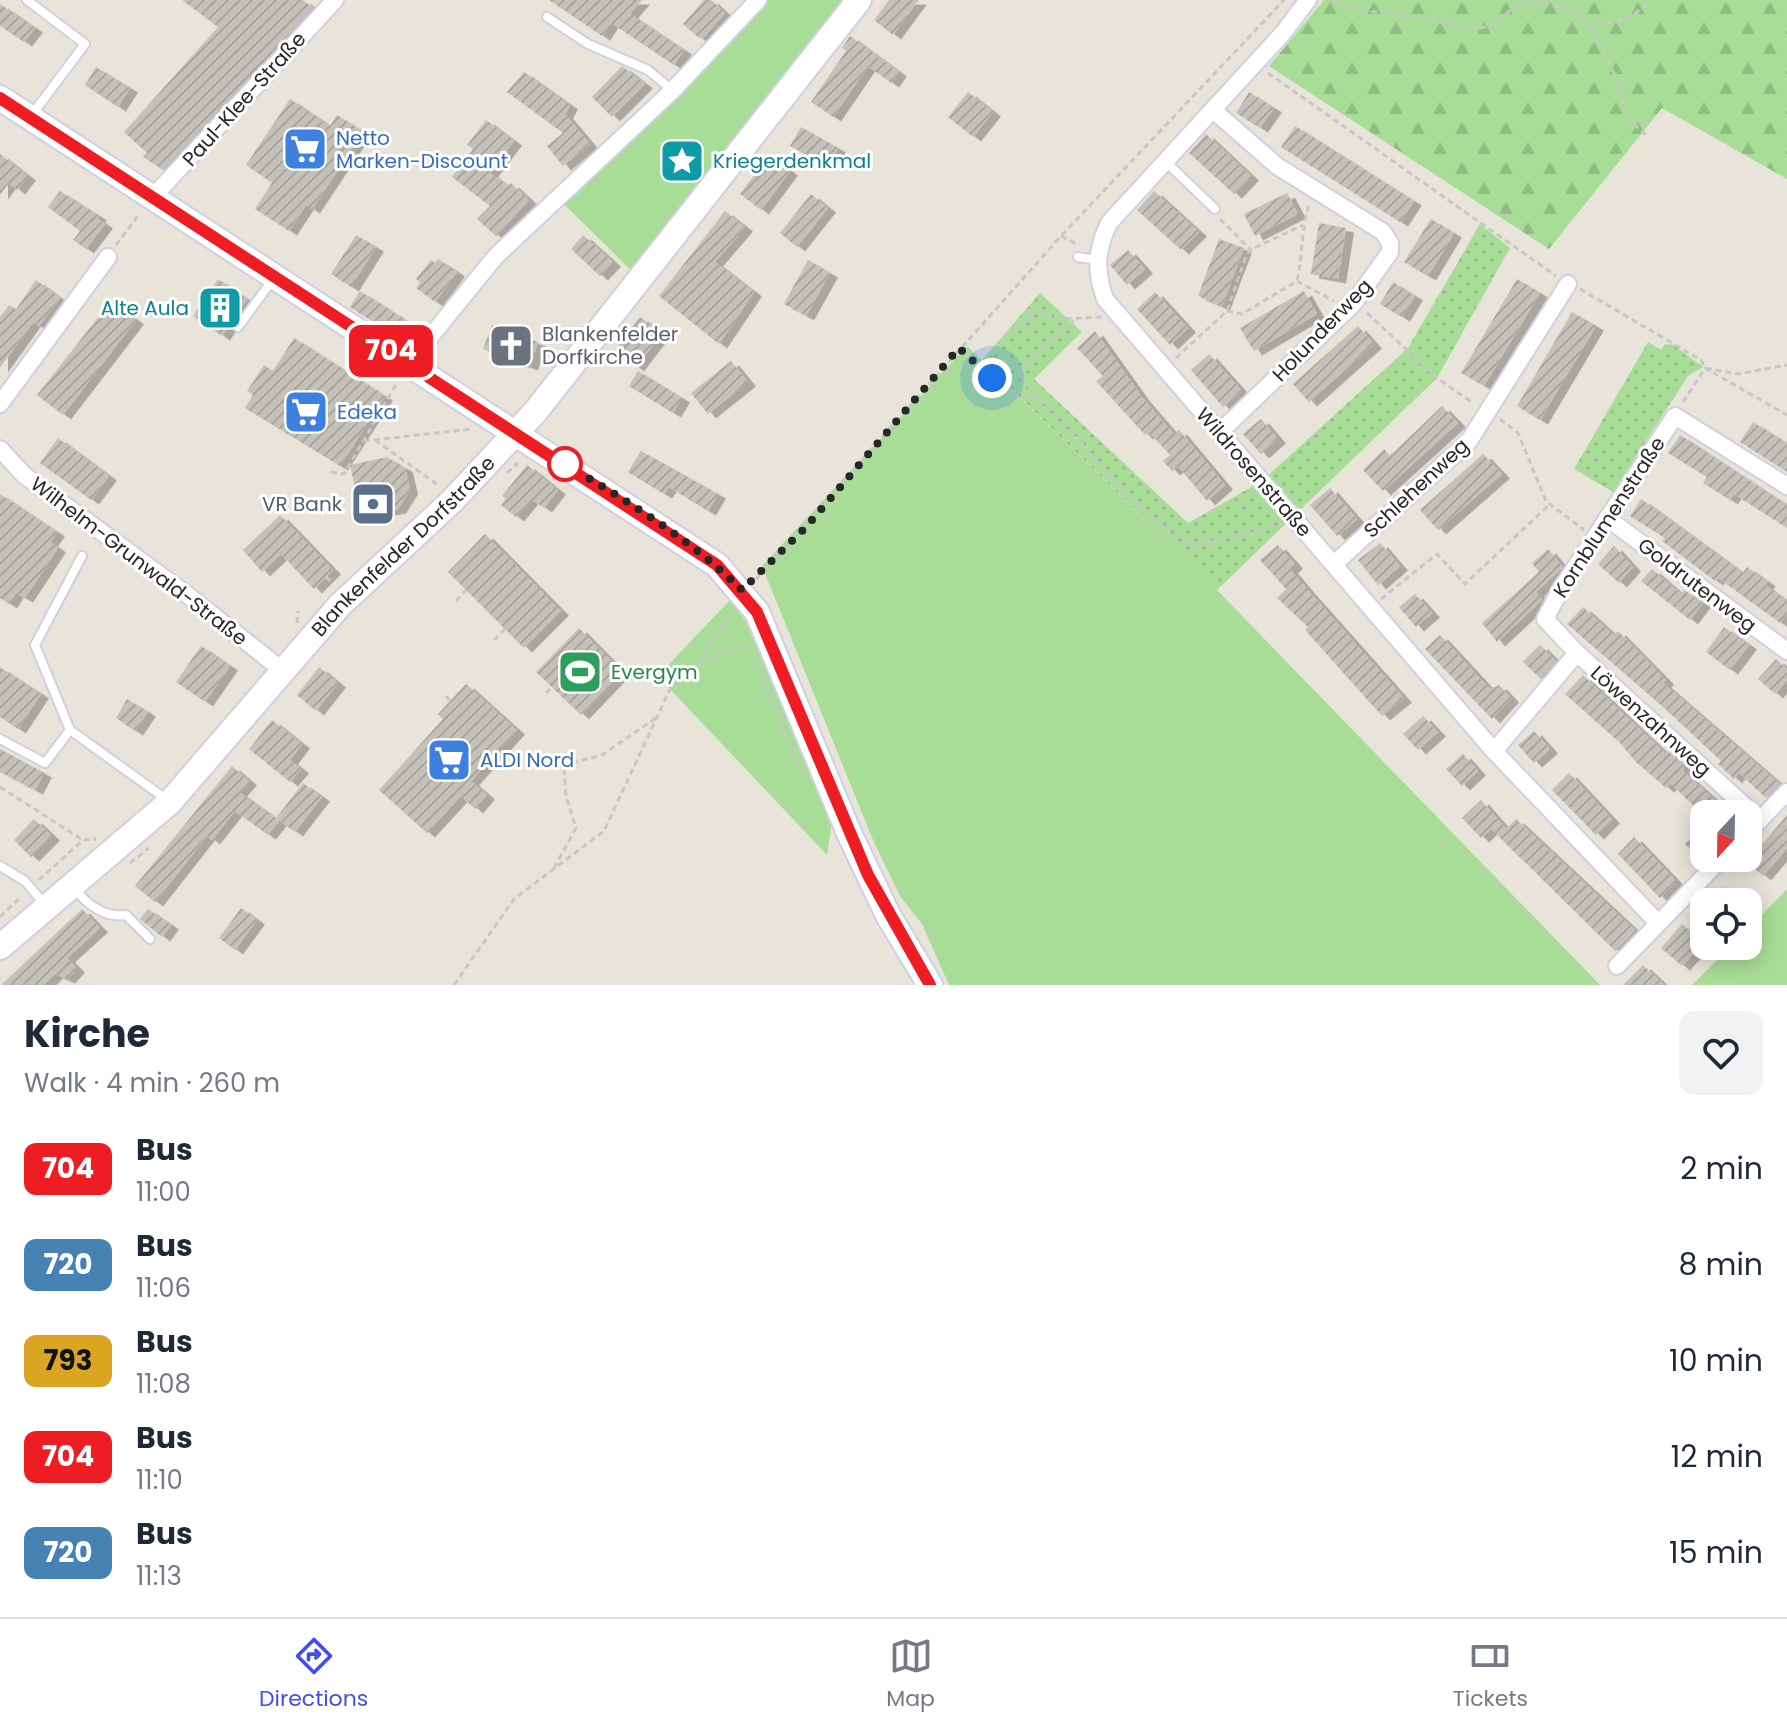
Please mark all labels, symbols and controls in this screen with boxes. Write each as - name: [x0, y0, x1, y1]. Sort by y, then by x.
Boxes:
- street label: Paul-Klee-Straße: [176, 26, 312, 172]
- place label: Netto Marken-Discount: [336, 124, 508, 175]
- supermarket icon: Netto Marken-Discount: [281, 125, 329, 173]
- place icon: Kriegerdenkmal: [658, 137, 706, 185]
- place label: Kriegerdenkmal: [713, 147, 871, 175]
- street label: Holunderweg: [1266, 272, 1378, 388]
- building icon: Alte Aula: [196, 284, 244, 332]
- place label: Alte Aula: [101, 294, 189, 322]
- place label: Blankenfelder Dorfkirche: [542, 320, 678, 371]
- church icon: Blankenfelder Dorfkirche: [487, 322, 535, 370]
- line badge: 704: [345, 325, 437, 377]
- text: 704: [365, 331, 417, 370]
- your location: [972, 358, 1012, 398]
- supermarket icon: Edeka: [282, 388, 330, 436]
- place label: Edeka: [337, 398, 397, 426]
- street label: Wildrosenstraße: [1190, 401, 1318, 543]
- street label: Kornblumenstraße: [1546, 431, 1672, 603]
- street label: Schlehenweg: [1357, 432, 1475, 544]
- unlabelled marker: [548, 447, 582, 481]
- street label: Blankenfelder Dorfstraße: [305, 450, 501, 642]
- street label: Wilhelm-Grunwald-Straße: [25, 470, 253, 652]
- bank icon: VR Bank: [349, 480, 397, 528]
- place label: VR Bank: [262, 490, 343, 518]
- street label: Goldrutenweg: [1632, 531, 1762, 639]
- sports icon: Evergym: [556, 648, 604, 696]
- place label: Evergym: [611, 658, 698, 686]
- street label: Löwenzahnweg: [1585, 659, 1717, 783]
- supermarket icon: ALDI Nord: [425, 736, 473, 784]
- place label: ALDI Nord: [480, 746, 574, 774]
- north arrow: [1690, 800, 1762, 872]
- map controls: [1690, 800, 1762, 960]
- button: locate: [1690, 888, 1762, 960]
- text: Kirche: [24, 1007, 150, 1060]
- button: heart: [1679, 1011, 1763, 1095]
- text: Walk · 4 min · 260 m: [24, 1065, 280, 1101]
- text: Bus: [136, 1128, 193, 1171]
- text: 2 min: [1680, 1147, 1763, 1190]
- text: 704: [42, 1149, 94, 1188]
- text: 11:00: [136, 1174, 191, 1210]
- text: Bus: [136, 1224, 193, 1267]
- text: 8 min: [1679, 1243, 1763, 1286]
- text: 720: [43, 1245, 93, 1284]
- text: 11:06: [136, 1270, 191, 1306]
- text: Bus: [136, 1320, 193, 1363]
- text: 10 min: [1669, 1339, 1763, 1382]
- text: 793: [43, 1341, 93, 1380]
- text: 11:08: [136, 1366, 191, 1402]
- text: Bus: [136, 1416, 193, 1459]
- text: 12 min: [1671, 1435, 1763, 1478]
- text: 704: [42, 1437, 94, 1476]
- text: 11:10: [136, 1462, 183, 1498]
- text: Bus: [136, 1512, 193, 1555]
- text: 15 min: [1669, 1531, 1763, 1574]
- text: 720: [43, 1533, 93, 1572]
- text: 11:13: [136, 1558, 182, 1594]
- tab: Directions: [259, 1634, 368, 1715]
- tab: Map: [886, 1634, 935, 1715]
- tab: Tickets: [1453, 1634, 1528, 1715]

